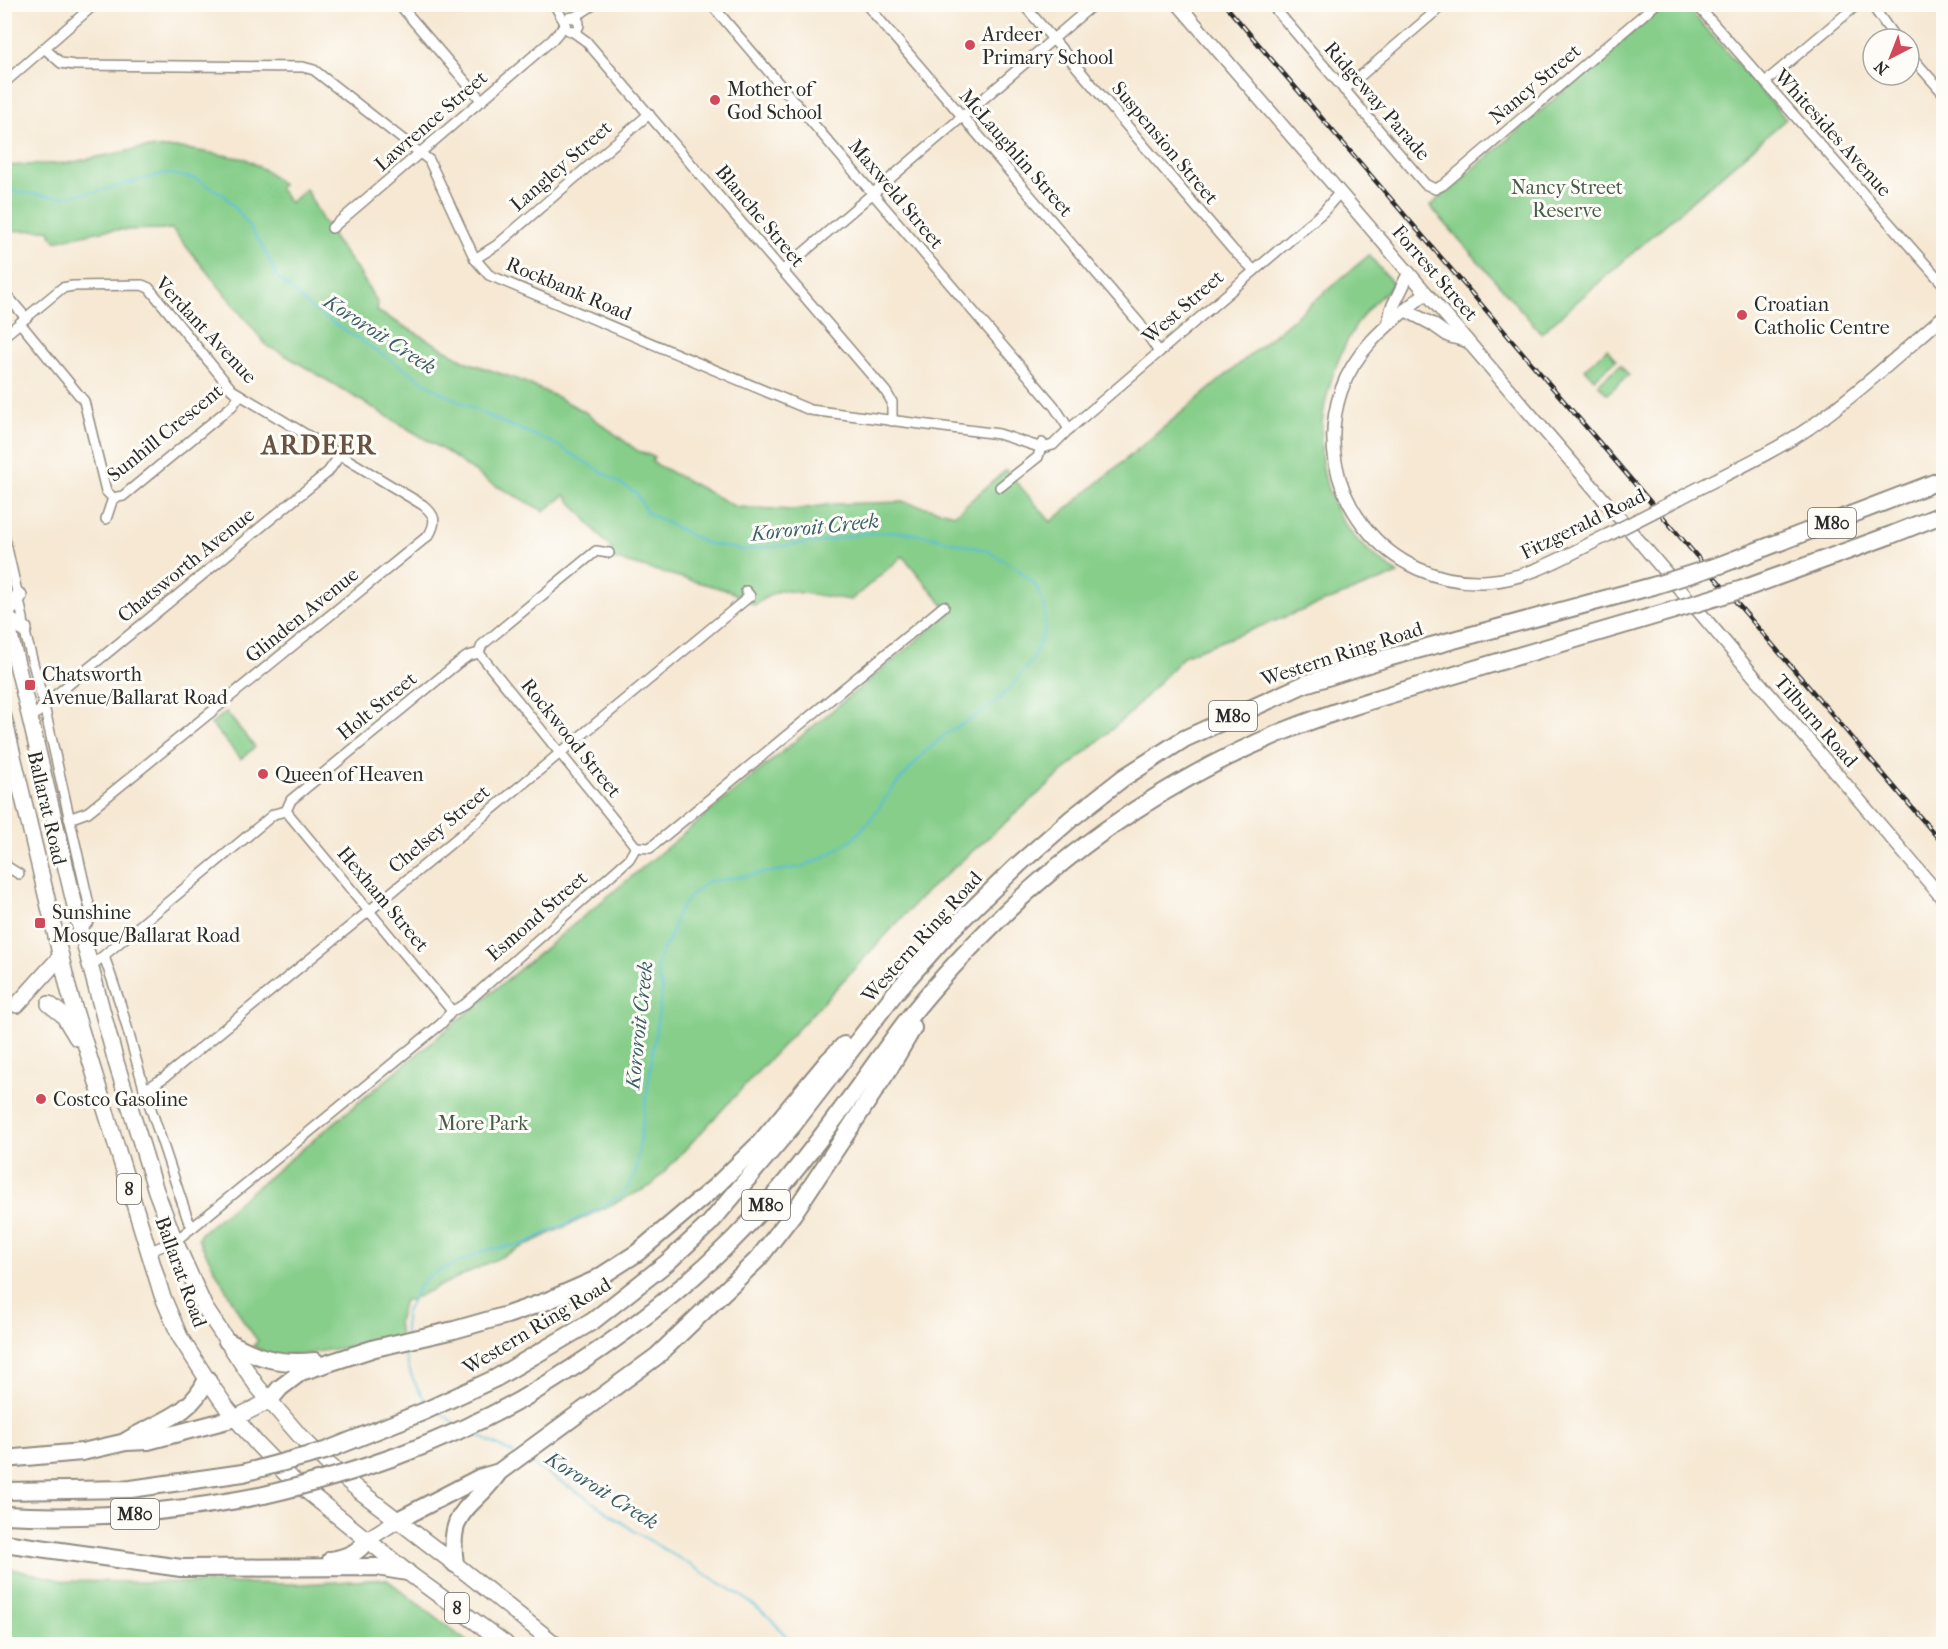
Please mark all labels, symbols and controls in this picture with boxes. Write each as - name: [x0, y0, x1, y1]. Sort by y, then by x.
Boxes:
- place label: Ardeer Primary School: [981, 23, 1114, 69]
- north arrow: [1861, 27, 1921, 87]
- street label: Ridgeway Parade: [1319, 37, 1435, 165]
- marker: Ardeer Primary School: [963, 38, 977, 52]
- street label: Nancy Street: [1485, 39, 1585, 129]
- text: N: [1870, 56, 1892, 79]
- street label: Whitesides Avenue: [1769, 64, 1896, 202]
- street label: Lawrence Street: [370, 66, 492, 176]
- street label: Suspension Street: [1107, 77, 1223, 209]
- place label: Mother of God School: [727, 78, 823, 124]
- street label: McLaughlin Street: [954, 85, 1078, 221]
- marker: Mother of God School: [708, 93, 722, 107]
- street label: Langley Street: [506, 116, 616, 216]
- street label: Maxweld Street: [844, 135, 948, 253]
- street label: Blanche Street: [711, 160, 809, 272]
- park label: Nancy Street Reserve: [1511, 176, 1623, 222]
- street label: Forrest Street: [1387, 221, 1483, 325]
- street label: Rockbank Road: [503, 252, 636, 326]
- street label: West Street: [1137, 266, 1228, 349]
- street label: Verdant Avenue: [150, 271, 261, 388]
- water label: Kororoit Creek: [318, 288, 440, 379]
- place label: Croatian Catholic Centre: [1754, 293, 1890, 339]
- marker: Croatian Catholic Centre: [1735, 308, 1749, 322]
- street label: Sunhill Crescent: [103, 379, 227, 487]
- district label: ARDEER: [260, 430, 377, 461]
- street label: Fitzgerald Road: [1517, 483, 1650, 564]
- street label: Chatsworth Avenue: [113, 503, 259, 627]
- water label: Kororoit Creek: [748, 508, 880, 546]
- road number: M80: [1808, 508, 1856, 538]
- street label: Glinden Avenue: [241, 562, 363, 667]
- street label: Western Ring Road: [1257, 617, 1427, 691]
- place label: Chatsworth Avenue/Ballarat Road: [41, 663, 229, 709]
- street label: Holt Street: [333, 667, 421, 745]
- street label: Tilburn Road: [1770, 670, 1863, 773]
- street label: Rockwood Street: [516, 674, 626, 802]
- marker: Chatsworth Avenue/Ballarat Road: [23, 678, 37, 692]
- road number: M80: [1209, 701, 1257, 731]
- street label: Ballarat Road: [23, 749, 72, 868]
- place label: Queen of Heaven: [275, 763, 424, 786]
- marker: Queen of Heaven: [256, 767, 270, 781]
- street label: Chelsey Street: [384, 780, 494, 878]
- street label: Hexham Street: [332, 842, 434, 956]
- street label: Esmond Street: [482, 866, 592, 966]
- street label: Western Ring Road: [856, 866, 988, 1008]
- place label: Sunshine Mosque/Ballarat Road: [52, 901, 241, 947]
- marker: Sunshine Mosque/Ballarat Road: [33, 916, 47, 930]
- water label: Kororoit Creek: [620, 960, 658, 1092]
- place label: Costco Gasoline: [53, 1088, 188, 1111]
- marker: Costco Gasoline: [34, 1092, 48, 1106]
- park label: More Park: [438, 1112, 529, 1135]
- road number: 8: [117, 1174, 141, 1204]
- road number: M80: [742, 1190, 790, 1220]
- street label: Ballarat Road: [150, 1213, 212, 1332]
- street label: Western Ring Road: [458, 1272, 616, 1380]
- water label: Kororoit Creek: [539, 1445, 663, 1534]
- road number: M80: [111, 1499, 159, 1529]
- road number: 8: [445, 1593, 469, 1623]

